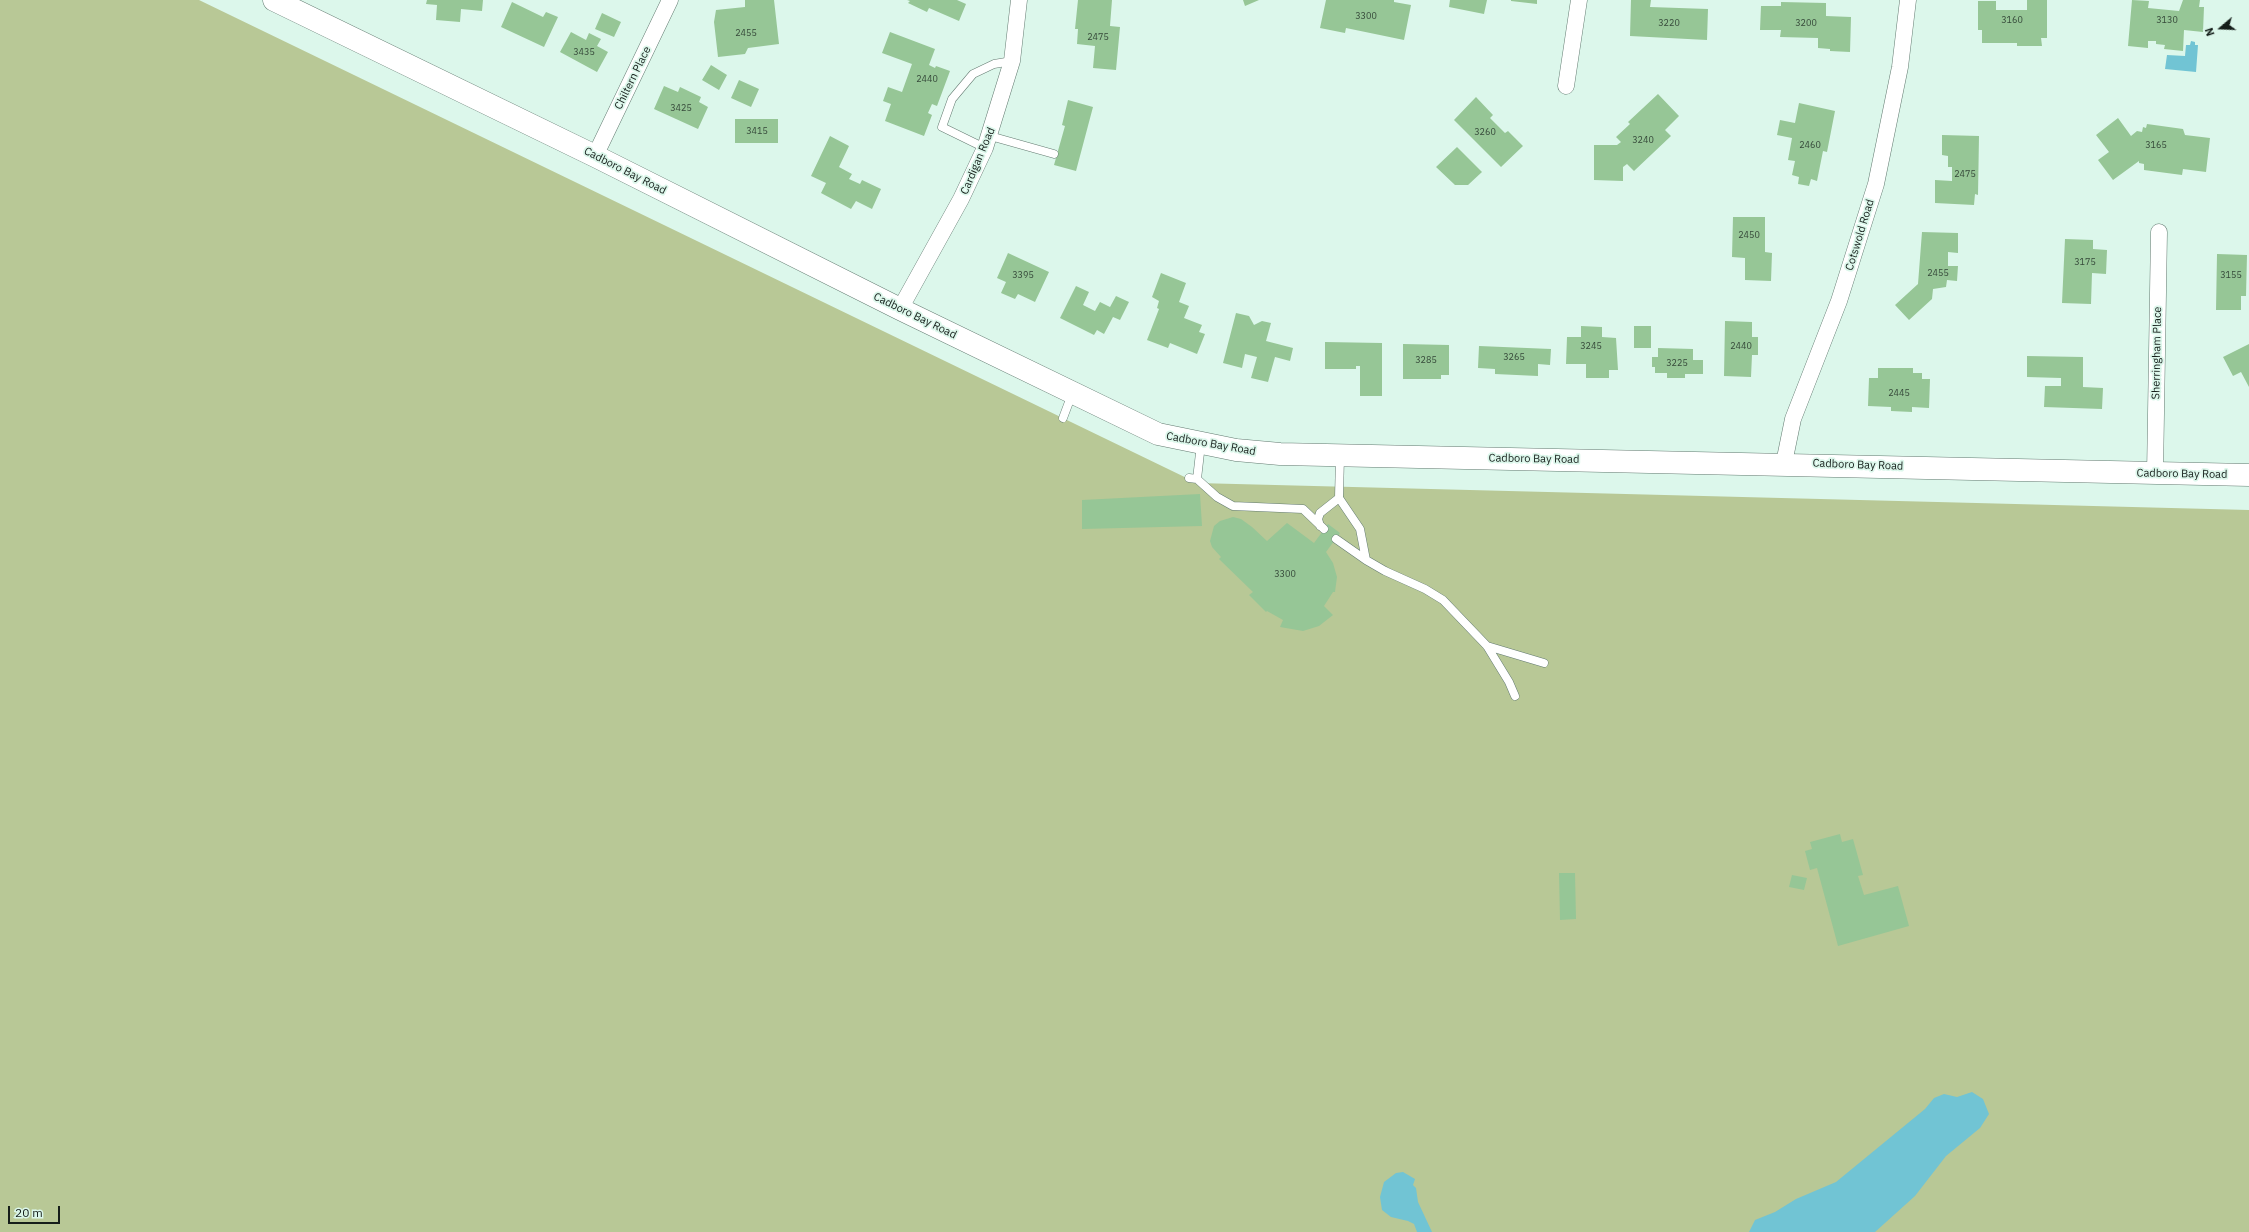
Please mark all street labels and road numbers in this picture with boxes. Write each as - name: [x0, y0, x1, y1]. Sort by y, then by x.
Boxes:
- street label: Chiltern Place: [612, 44, 654, 112]
- street label: Cardigan Road: [958, 125, 998, 197]
- street label: Cadboro Bay Road: [582, 145, 668, 197]
- street label: Cotswold Road: [1843, 198, 1877, 272]
- street label: Cadboro Bay Road: [871, 290, 959, 342]
- street label: Sherringham Place: [2150, 306, 2164, 400]
- street label: Cadboro Bay Road: [1165, 430, 1257, 458]
- street label: Cadboro Bay Road: [1489, 452, 1579, 466]
- street label: Cadboro Bay Road: [1812, 457, 1904, 473]
- street label: Cadboro Bay Road: [2137, 467, 2227, 481]

